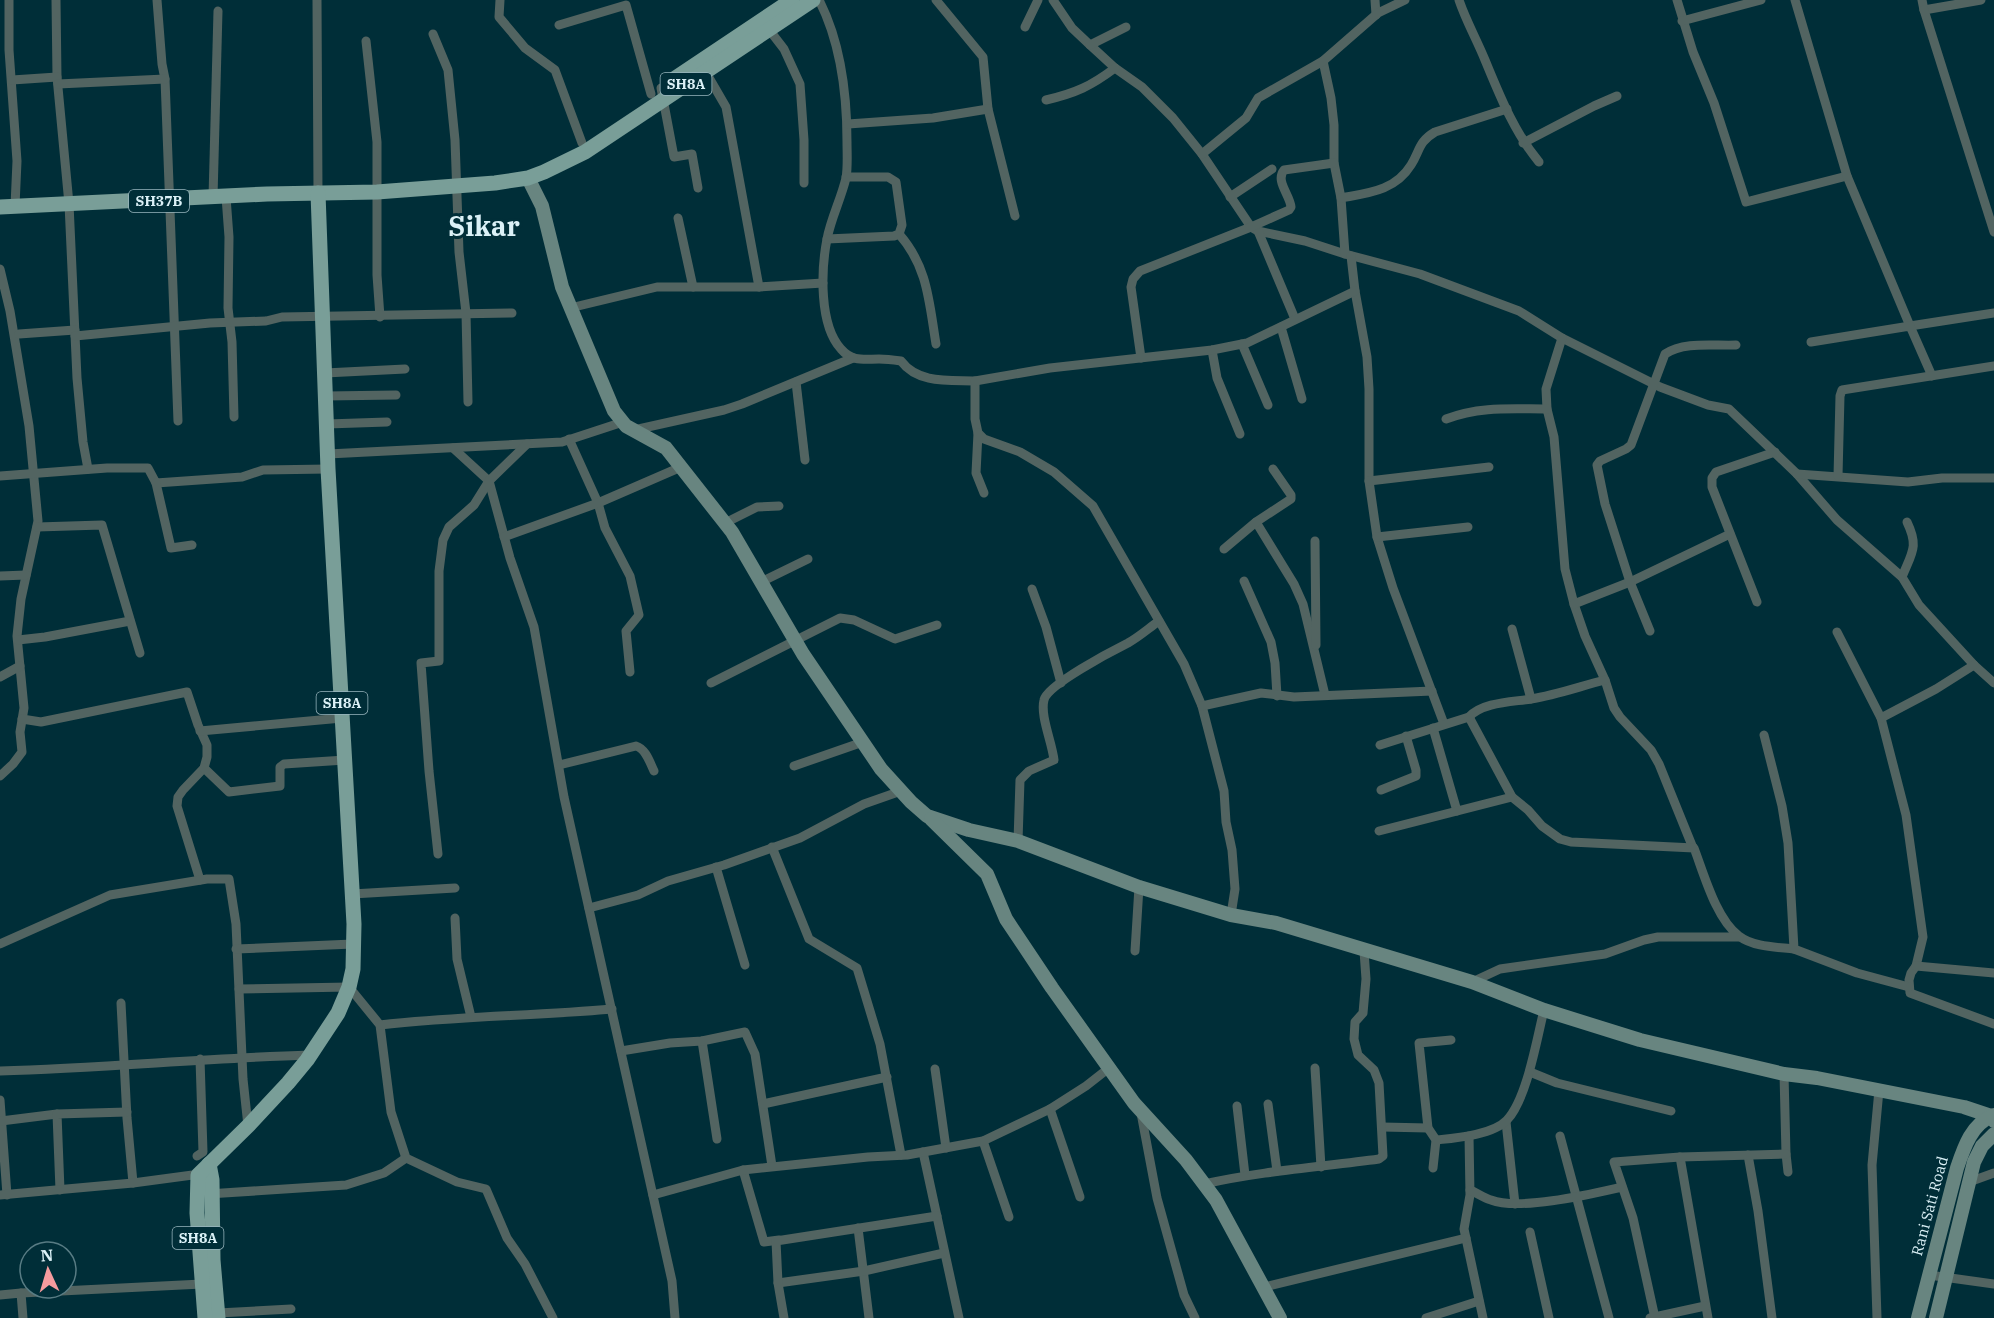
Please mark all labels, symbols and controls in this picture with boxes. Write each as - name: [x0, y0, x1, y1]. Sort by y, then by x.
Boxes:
- road number: SH8A: [660, 73, 712, 95]
- road number: SH37B: [129, 190, 189, 212]
- district label: Sikar: [448, 208, 520, 243]
- road number: SH8A: [316, 692, 368, 714]
- street label: Rani Sati Road: [1907, 1154, 1952, 1258]
- road number: SH8A: [172, 1227, 224, 1249]
- north arrow: [18, 1240, 78, 1300]
- text: N: [40, 1245, 54, 1265]

